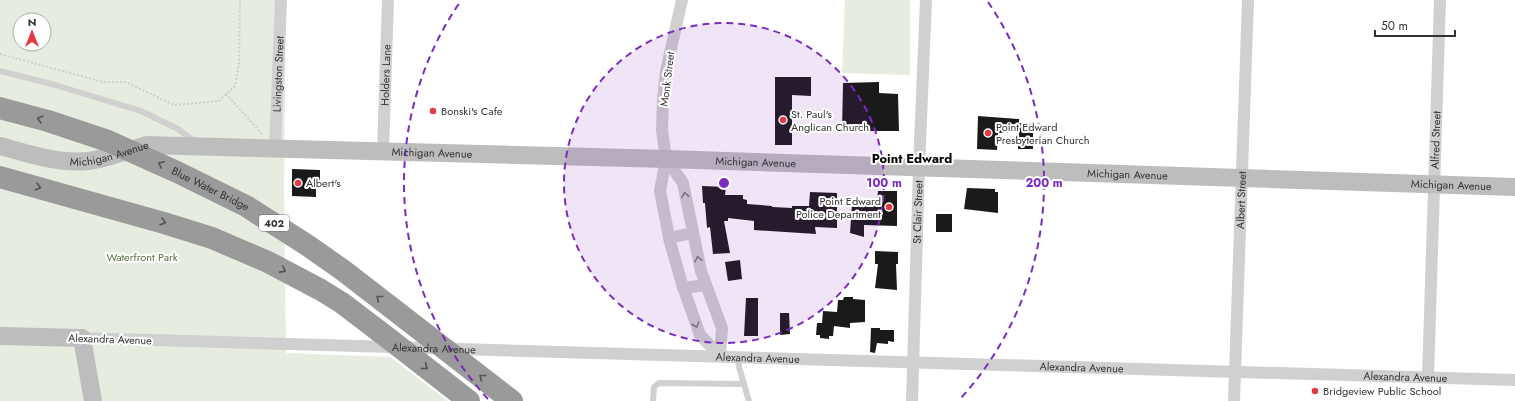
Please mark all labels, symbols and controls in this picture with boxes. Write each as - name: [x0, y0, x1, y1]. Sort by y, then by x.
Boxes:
- north arrow: [12, 12, 52, 52]
- scale bar: [1375, 12, 1455, 38]
- text: N: [28, 14, 36, 30]
- text: 50 m: [1381, 17, 1408, 35]
- street label: Livingston Street: [268, 35, 288, 112]
- street label: Holders Lane: [377, 44, 395, 106]
- street label: Monk Street: [656, 50, 678, 107]
- place label: Bonski's Cafe: [441, 103, 503, 119]
- marker: Bonski's Cafe: [428, 106, 438, 116]
- place label: St. Paul's Anglican Church: [791, 106, 869, 135]
- street label: Alfred Street: [1427, 110, 1444, 169]
- one-way arrow: [36, 115, 43, 124]
- marker: St. Paul's Anglican Church: [778, 115, 788, 125]
- place label: Point Edward Presbyterian Church: [996, 119, 1090, 148]
- marker: Point Edward Presbyterian Church: [983, 128, 993, 138]
- street label: Michigan Avenue: [70, 137, 151, 170]
- street label: Michigan Avenue: [391, 144, 473, 162]
- district label: Point Edward: [872, 149, 952, 168]
- street label: Michigan Avenue: [715, 153, 797, 171]
- one-way arrow: [158, 161, 165, 169]
- street label: Blue Water Bridge: [169, 163, 253, 215]
- street label: Michigan Avenue: [1087, 165, 1168, 184]
- street label: Albert Street: [1232, 171, 1250, 229]
- text: 100 m: [866, 174, 902, 192]
- text: 200 m: [1025, 174, 1063, 192]
- place label: Albert's: [306, 175, 341, 191]
- centre of rings: [717, 176, 731, 190]
- street label: Michigan Avenue: [1411, 176, 1492, 194]
- marker: Albert's: [293, 178, 303, 188]
- street label: St Clair Street: [909, 180, 927, 244]
- one-way arrow: [34, 182, 41, 191]
- one-way arrow: [681, 191, 690, 198]
- place label: Point Edward Police Department: [796, 193, 881, 222]
- marker: Point Edward Police Department: [884, 202, 894, 212]
- road number: 402: [259, 215, 289, 231]
- one-way arrow: [159, 217, 166, 226]
- park label: Waterfront Park: [106, 249, 178, 265]
- one-way arrow: [694, 256, 703, 263]
- one-way arrow: [279, 265, 287, 272]
- one-way arrow: [376, 295, 383, 302]
- one-way arrow: [691, 321, 700, 328]
- street label: Alexandra Avenue: [68, 330, 153, 348]
- street label: Alexandra Avenue: [392, 339, 476, 358]
- street label: Alexandra Avenue: [716, 349, 800, 367]
- street label: Alexandra Avenue: [1039, 358, 1124, 377]
- one-way arrow: [421, 362, 428, 369]
- street label: Alexandra Avenue: [1363, 368, 1448, 386]
- one-way arrow: [479, 375, 486, 382]
- place label: Bridgeview Public School: [1323, 383, 1441, 399]
- marker: Bridgeview Public School: [1310, 386, 1320, 396]

